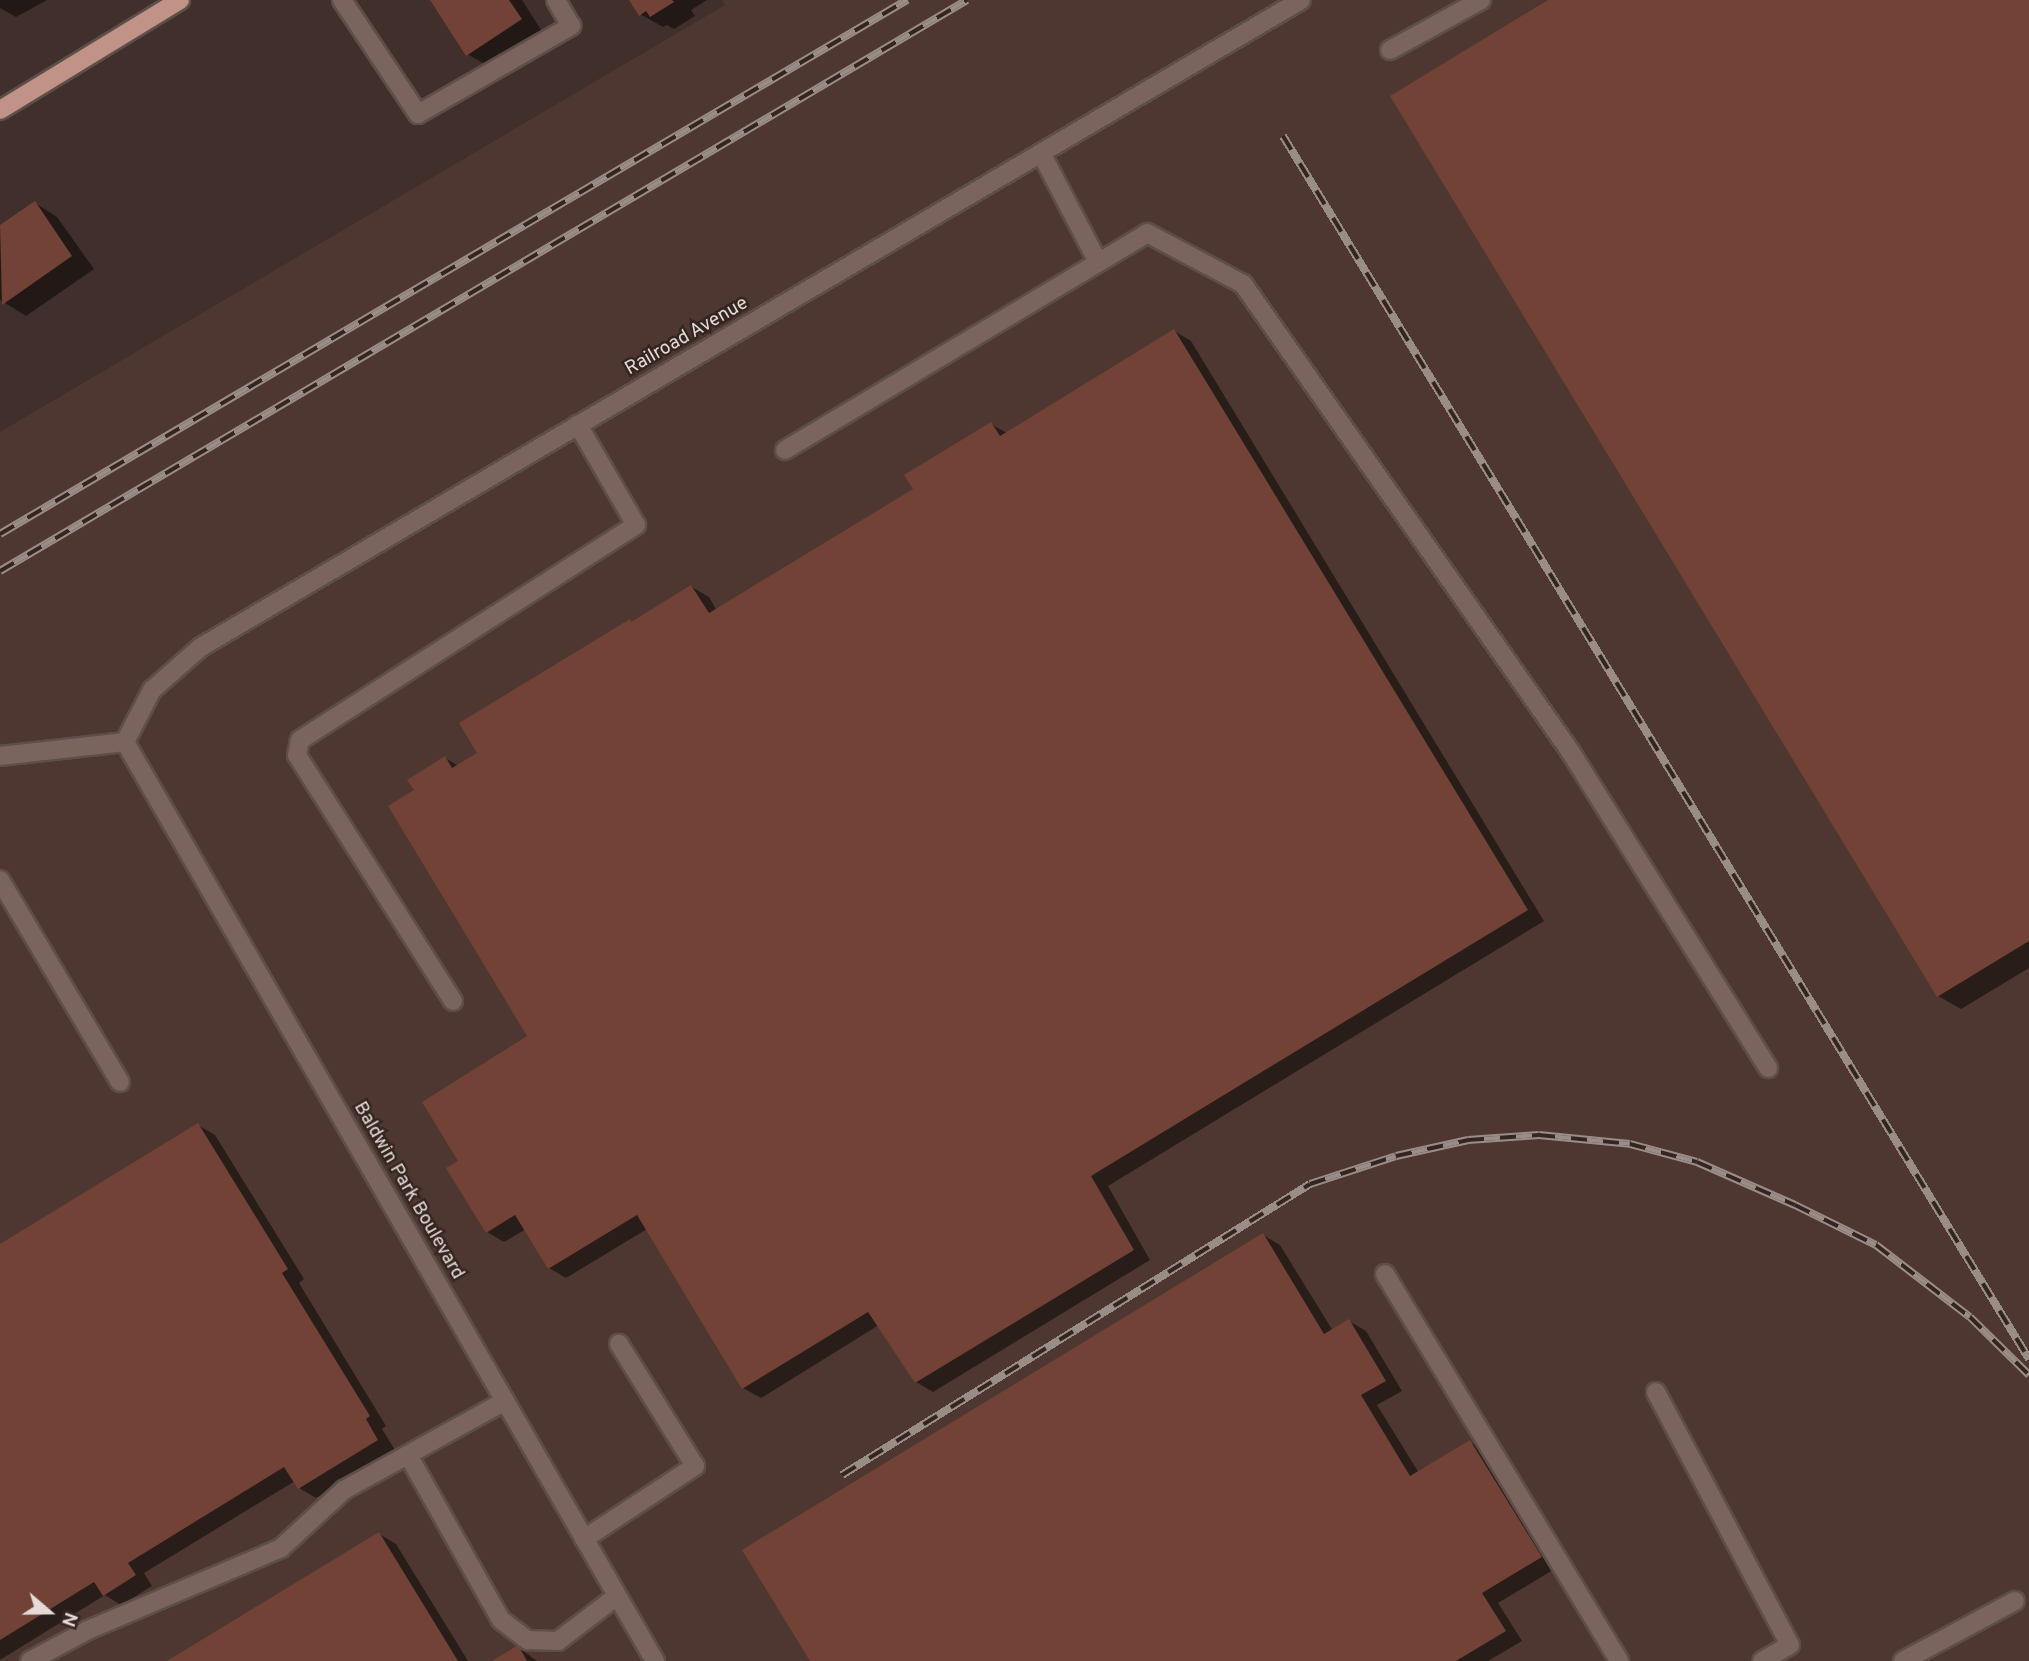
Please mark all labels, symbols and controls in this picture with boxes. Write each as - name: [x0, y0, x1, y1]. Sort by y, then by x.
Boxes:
- street label: Railroad Avenue: [621, 292, 753, 382]
- street label: Baldwin Park Boulevard: [348, 1098, 468, 1284]
- north arrow: [14, 1577, 84, 1647]
- text: N: [55, 1609, 82, 1630]

